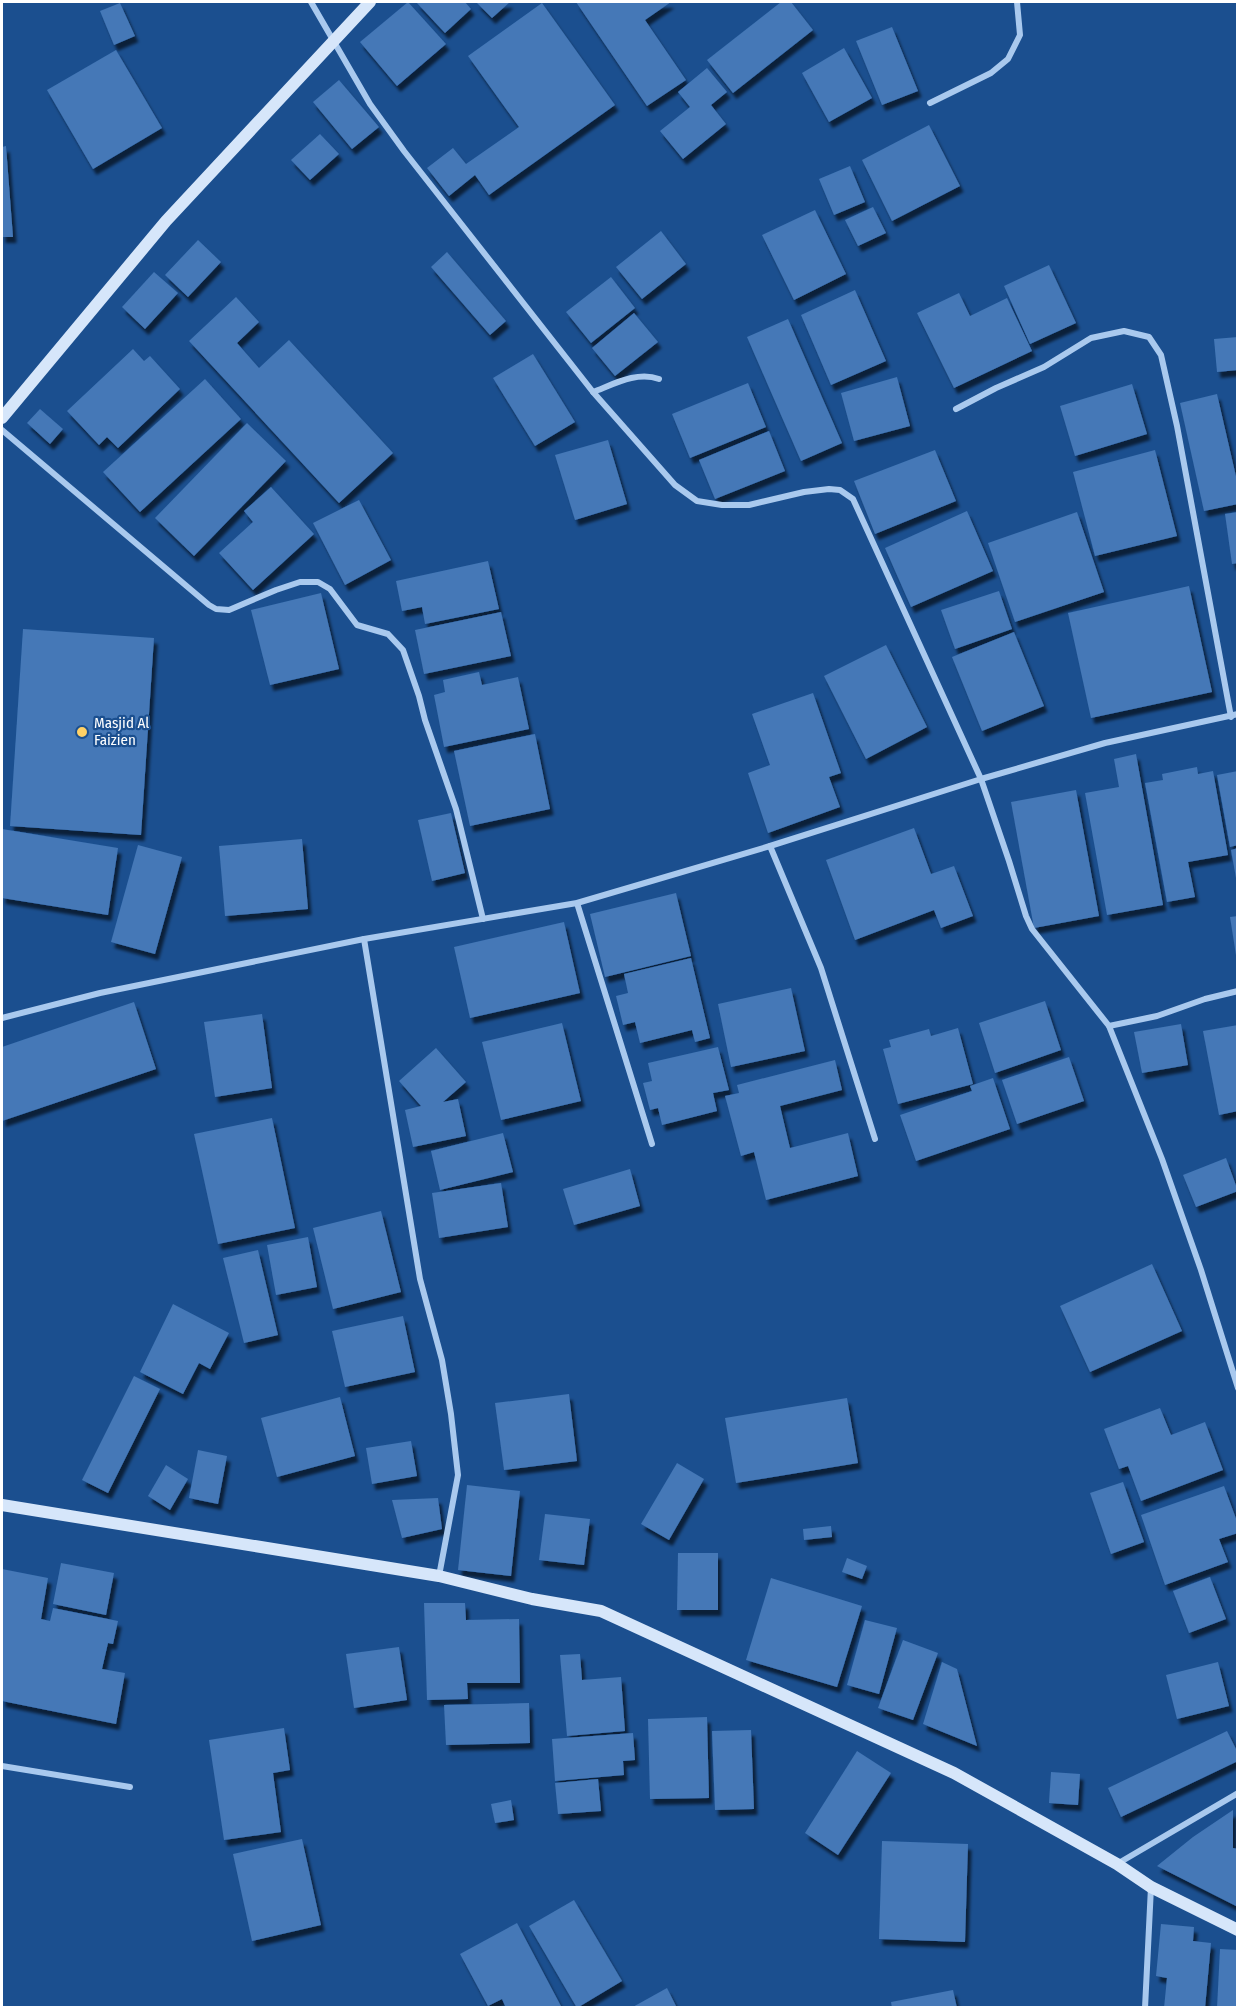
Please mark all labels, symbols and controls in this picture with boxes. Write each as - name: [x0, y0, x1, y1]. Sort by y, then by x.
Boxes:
- place label: Masjid Al Faizien: [94, 714, 149, 749]
- marker: Masjid Al Faizien: [75, 725, 89, 739]

